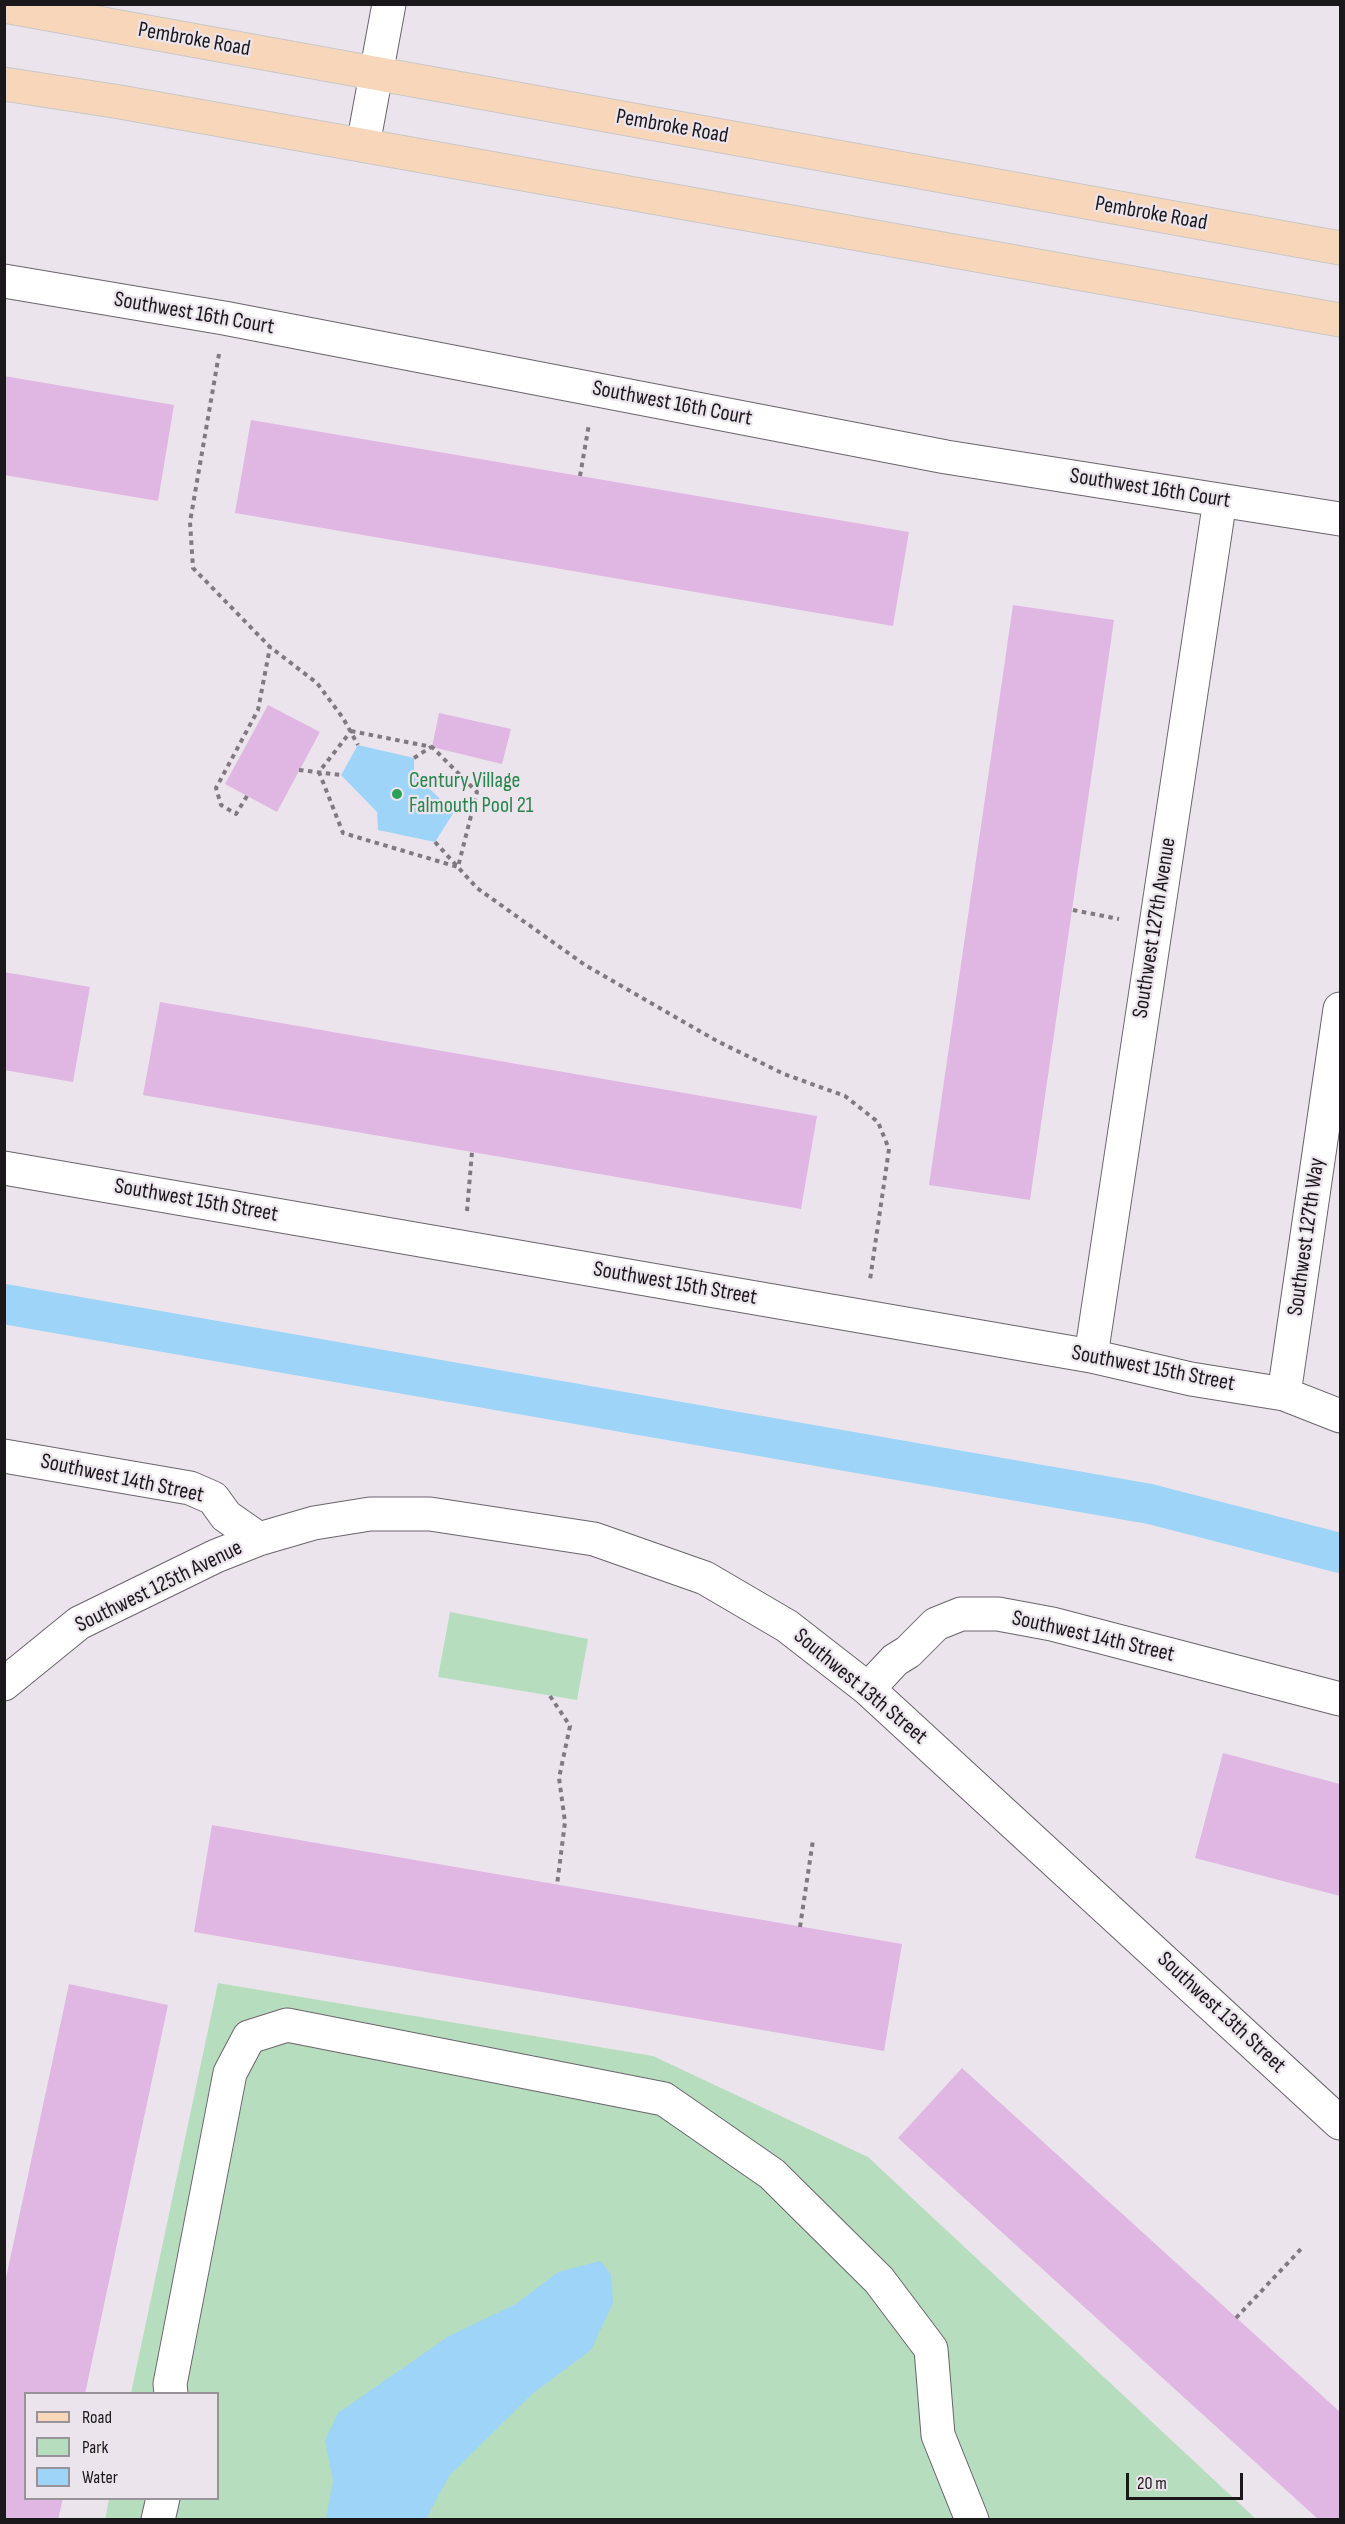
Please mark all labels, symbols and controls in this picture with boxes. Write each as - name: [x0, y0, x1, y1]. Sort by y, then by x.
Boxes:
- street label: Pembroke Road: [136, 17, 252, 63]
- street label: Pembroke Road: [614, 104, 730, 150]
- street label: Pembroke Road: [1093, 191, 1209, 237]
- street label: Southwest 16th Court: [112, 287, 276, 341]
- street label: Southwest 16th Court: [590, 376, 754, 432]
- street label: Southwest 16th Court: [1068, 463, 1232, 515]
- place label: Century Village Falmouth Pool 21: [409, 768, 534, 819]
- marker: Century Village Falmouth Pool 21: [390, 787, 404, 801]
- street label: Southwest 127th Avenue: [1128, 836, 1182, 1020]
- street label: Southwest 127th Way: [1283, 1156, 1331, 1318]
- street label: Southwest 15th Street: [112, 1174, 280, 1228]
- street label: Southwest 15th Street: [591, 1257, 759, 1311]
- street label: Southwest 15th Street: [1069, 1340, 1237, 1398]
- street label: Southwest 14th Street: [38, 1449, 206, 1509]
- street label: Southwest 125th Avenue: [71, 1535, 247, 1639]
- street label: Southwest 14th Street: [1009, 1605, 1177, 1669]
- street label: Southwest 13th Street: [788, 1624, 932, 1750]
- street label: Southwest 13th Street: [1151, 1947, 1291, 2079]
- legend: [24, 2392, 219, 2500]
- text: Road: [82, 2407, 112, 2428]
- text: Park: [82, 2437, 108, 2458]
- scale bar: [1129, 2461, 1246, 2499]
- text: Water: [82, 2467, 118, 2488]
- text: 20 m: [1137, 2473, 1167, 2494]

